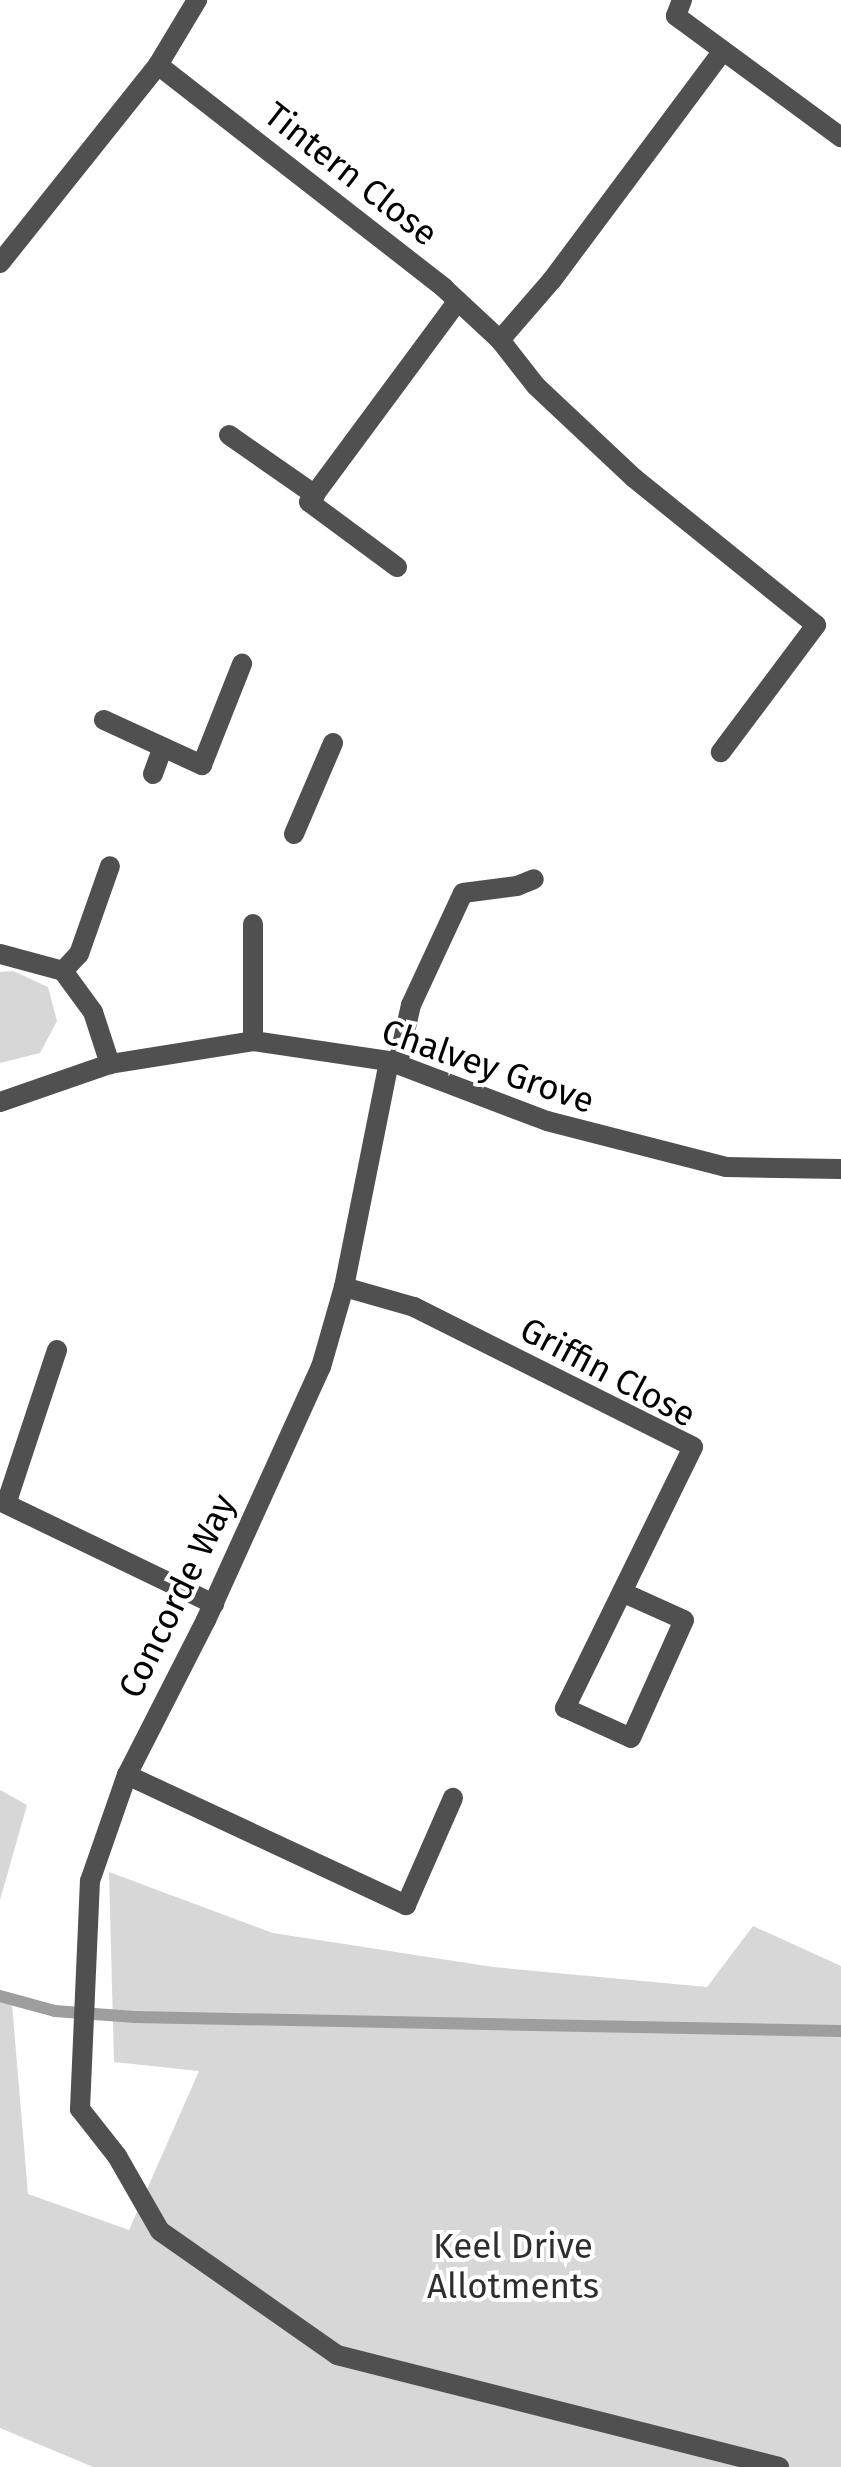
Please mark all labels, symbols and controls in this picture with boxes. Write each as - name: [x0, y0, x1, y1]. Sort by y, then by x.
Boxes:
- street label: Tintern Close: [256, 93, 446, 255]
- street label: Chalvey Grove: [376, 1010, 600, 1122]
- street label: Griffin Close: [513, 1308, 703, 1436]
- street label: Concorde Way: [110, 1487, 244, 1705]
- park label: Keel Drive Allotments: [427, 2225, 599, 2307]

